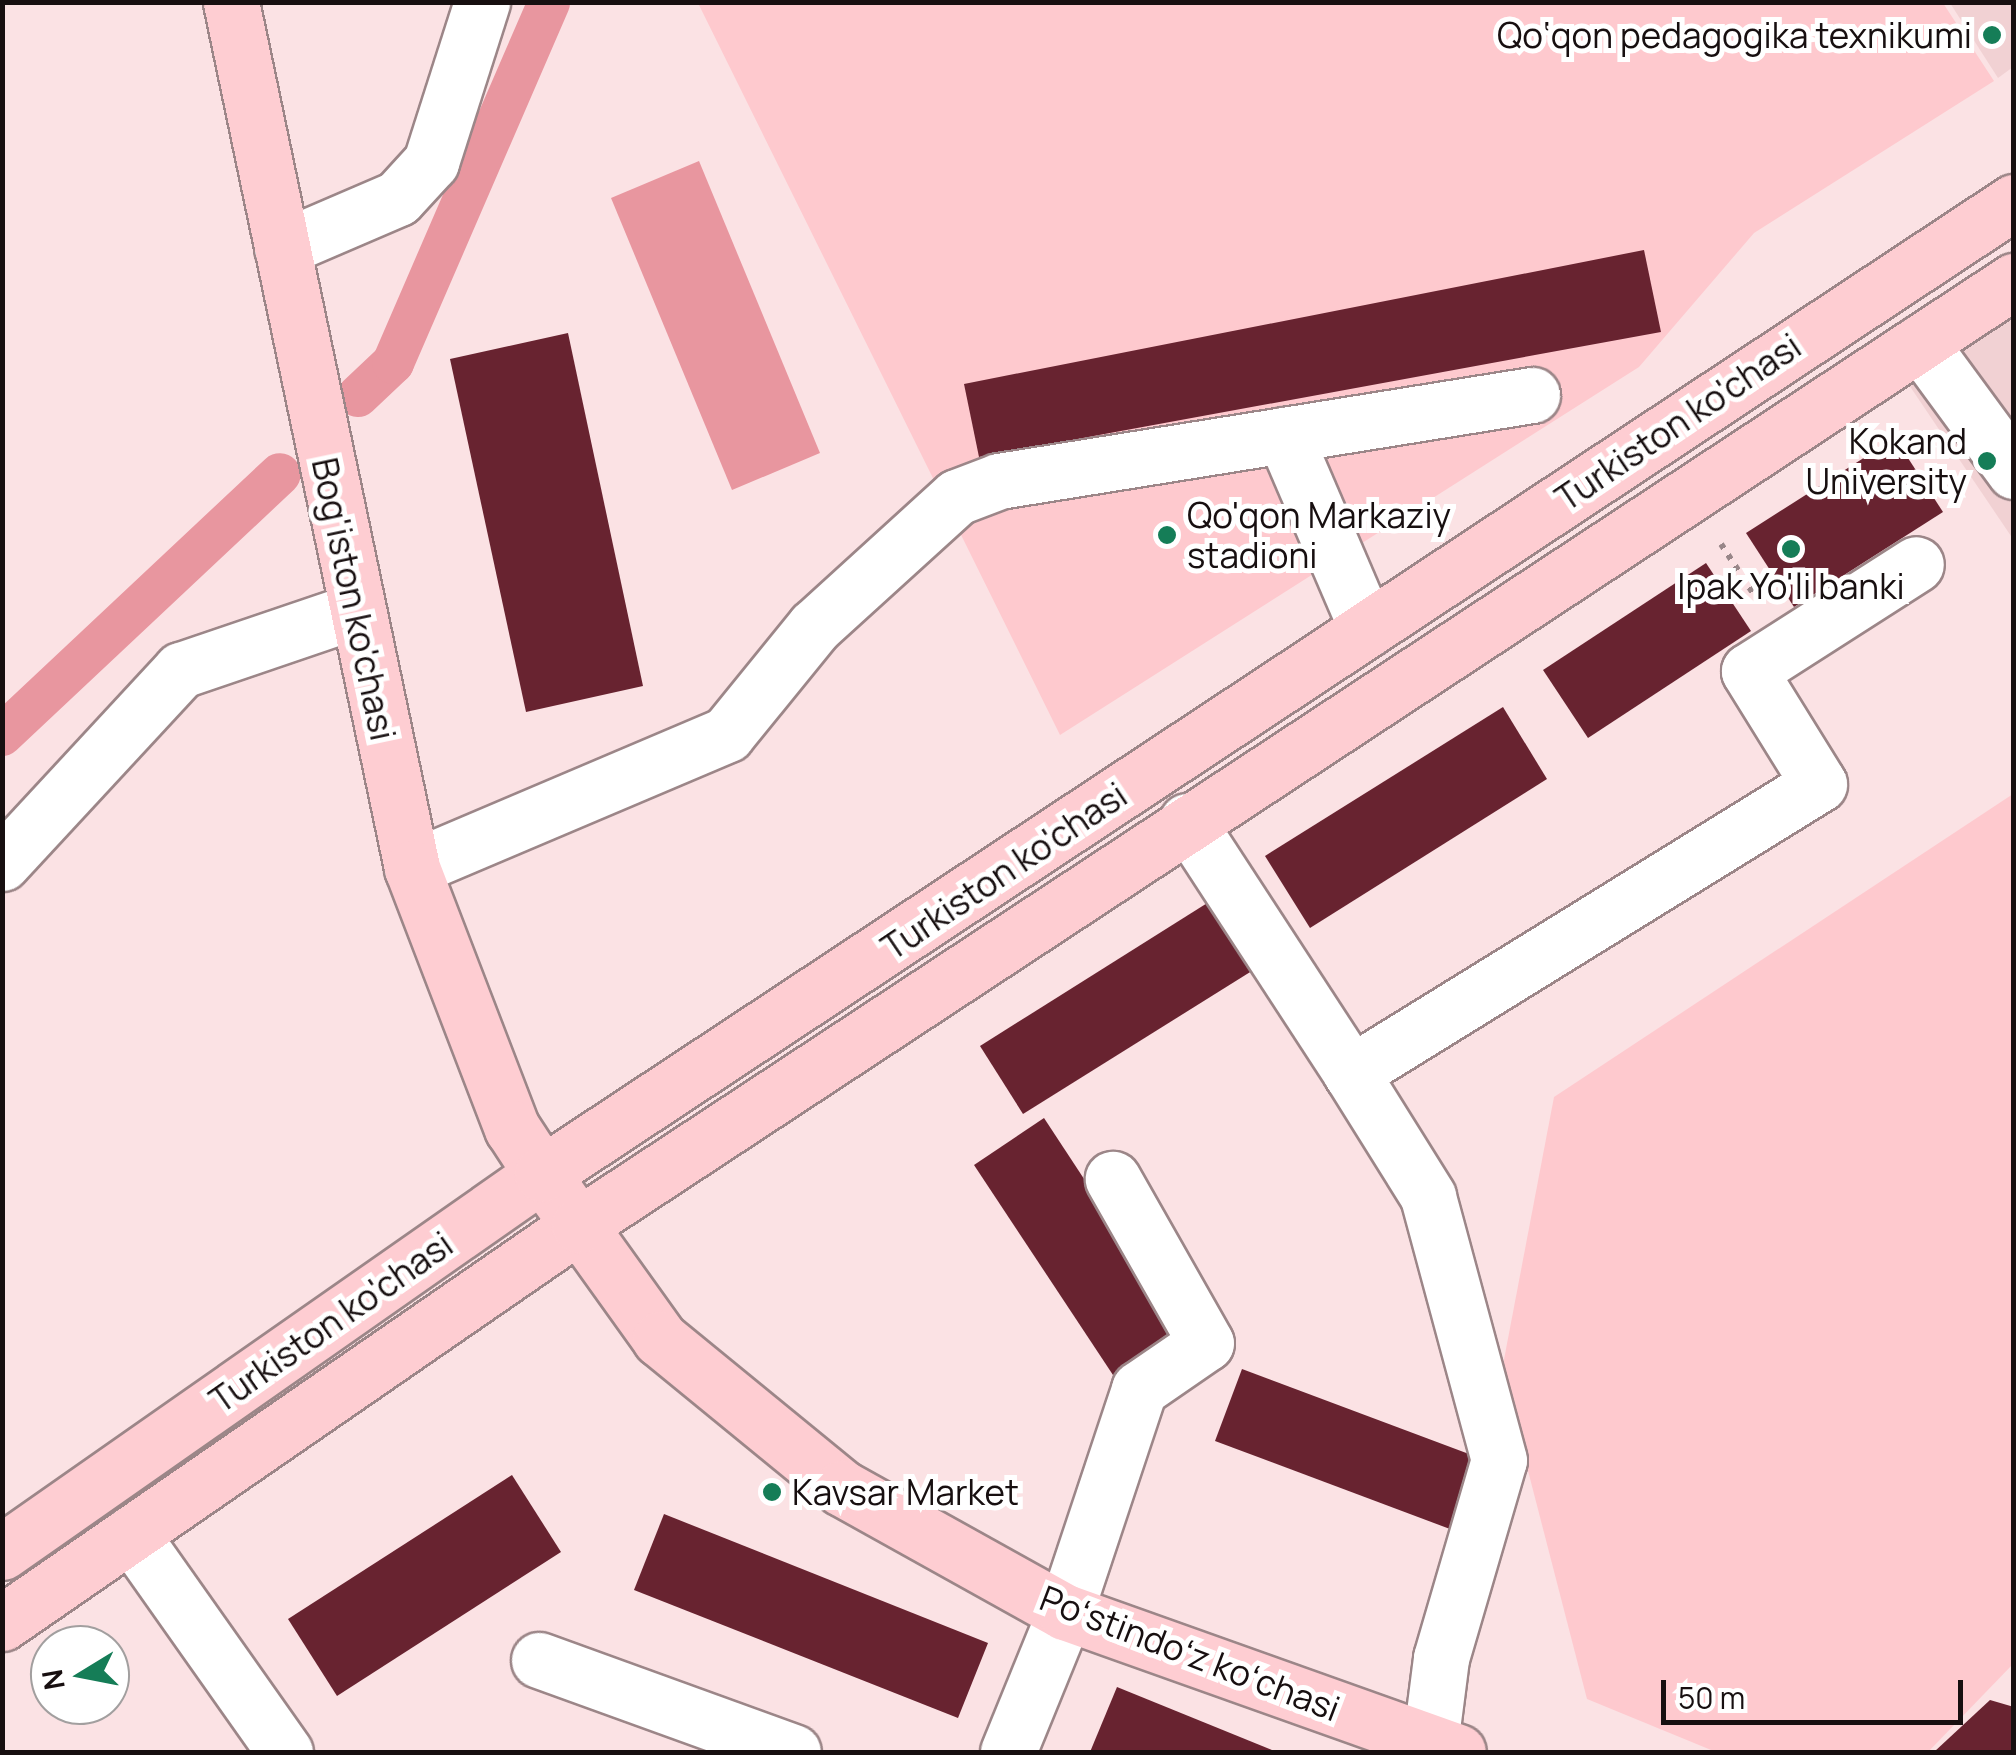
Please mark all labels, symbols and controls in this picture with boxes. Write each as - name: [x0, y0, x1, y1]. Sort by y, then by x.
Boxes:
- place label: Qo‘qon pedagogika texnikumi: [1497, 14, 1972, 56]
- marker: Qo‘qon pedagogika texnikumi: [1981, 24, 2003, 46]
- street label: Turkiston ko'chasi: [1548, 325, 1808, 519]
- place label: Kokand University: [1806, 420, 1967, 502]
- marker: Kokand University: [1976, 450, 1998, 472]
- street label: Bog'iston ko'chasi: [304, 454, 404, 744]
- place label: Qo'qon Markaziy stadioni: [1187, 494, 1451, 576]
- marker: Qo'qon Markaziy stadioni: [1156, 524, 1178, 546]
- marker: Ipak Yo'li banki: [1780, 538, 1802, 560]
- place label: Ipak Yo'li banki: [1677, 565, 1905, 607]
- street label: Turkiston ko'chasi: [874, 774, 1134, 968]
- street label: Turkiston ko'chasi: [202, 1223, 460, 1421]
- place label: Kavsar Market: [792, 1471, 1019, 1513]
- marker: Kavsar Market: [761, 1481, 783, 1503]
- street label: Poʻstindoʻz koʻchasi: [1034, 1577, 1346, 1729]
- north arrow: [30, 1625, 130, 1725]
- scale bar: [1666, 1660, 1968, 1722]
- text: N: [32, 1667, 73, 1693]
- text: 50 m: [1678, 1677, 1745, 1718]

